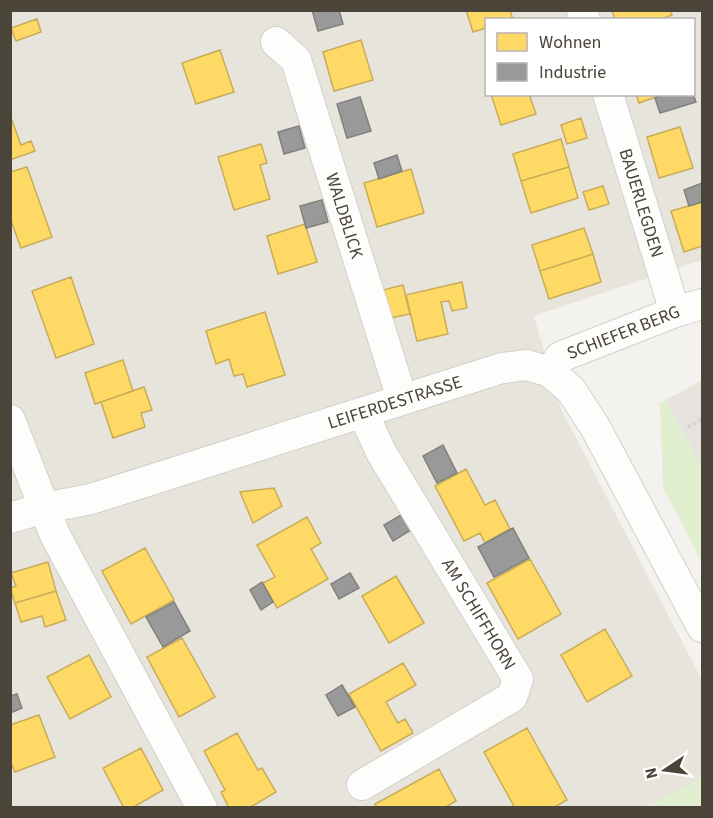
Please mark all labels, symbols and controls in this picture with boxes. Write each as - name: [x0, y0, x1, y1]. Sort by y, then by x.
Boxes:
- legend: [485, 18, 695, 96]
- text: Wohnen: [539, 30, 601, 55]
- text: Industrie: [539, 60, 606, 85]
- street label: BAUERLEGDEN: [612, 145, 670, 261]
- street label: WALDBLICK: [319, 170, 370, 262]
- street label: SCHIEFER BERG: [563, 299, 684, 366]
- street label: LEIFERDESTRASSE: [325, 370, 465, 436]
- street label: AM SCHIFFHORN: [435, 554, 522, 675]
- north arrow: [635, 740, 695, 800]
- text: N: [639, 765, 663, 781]

